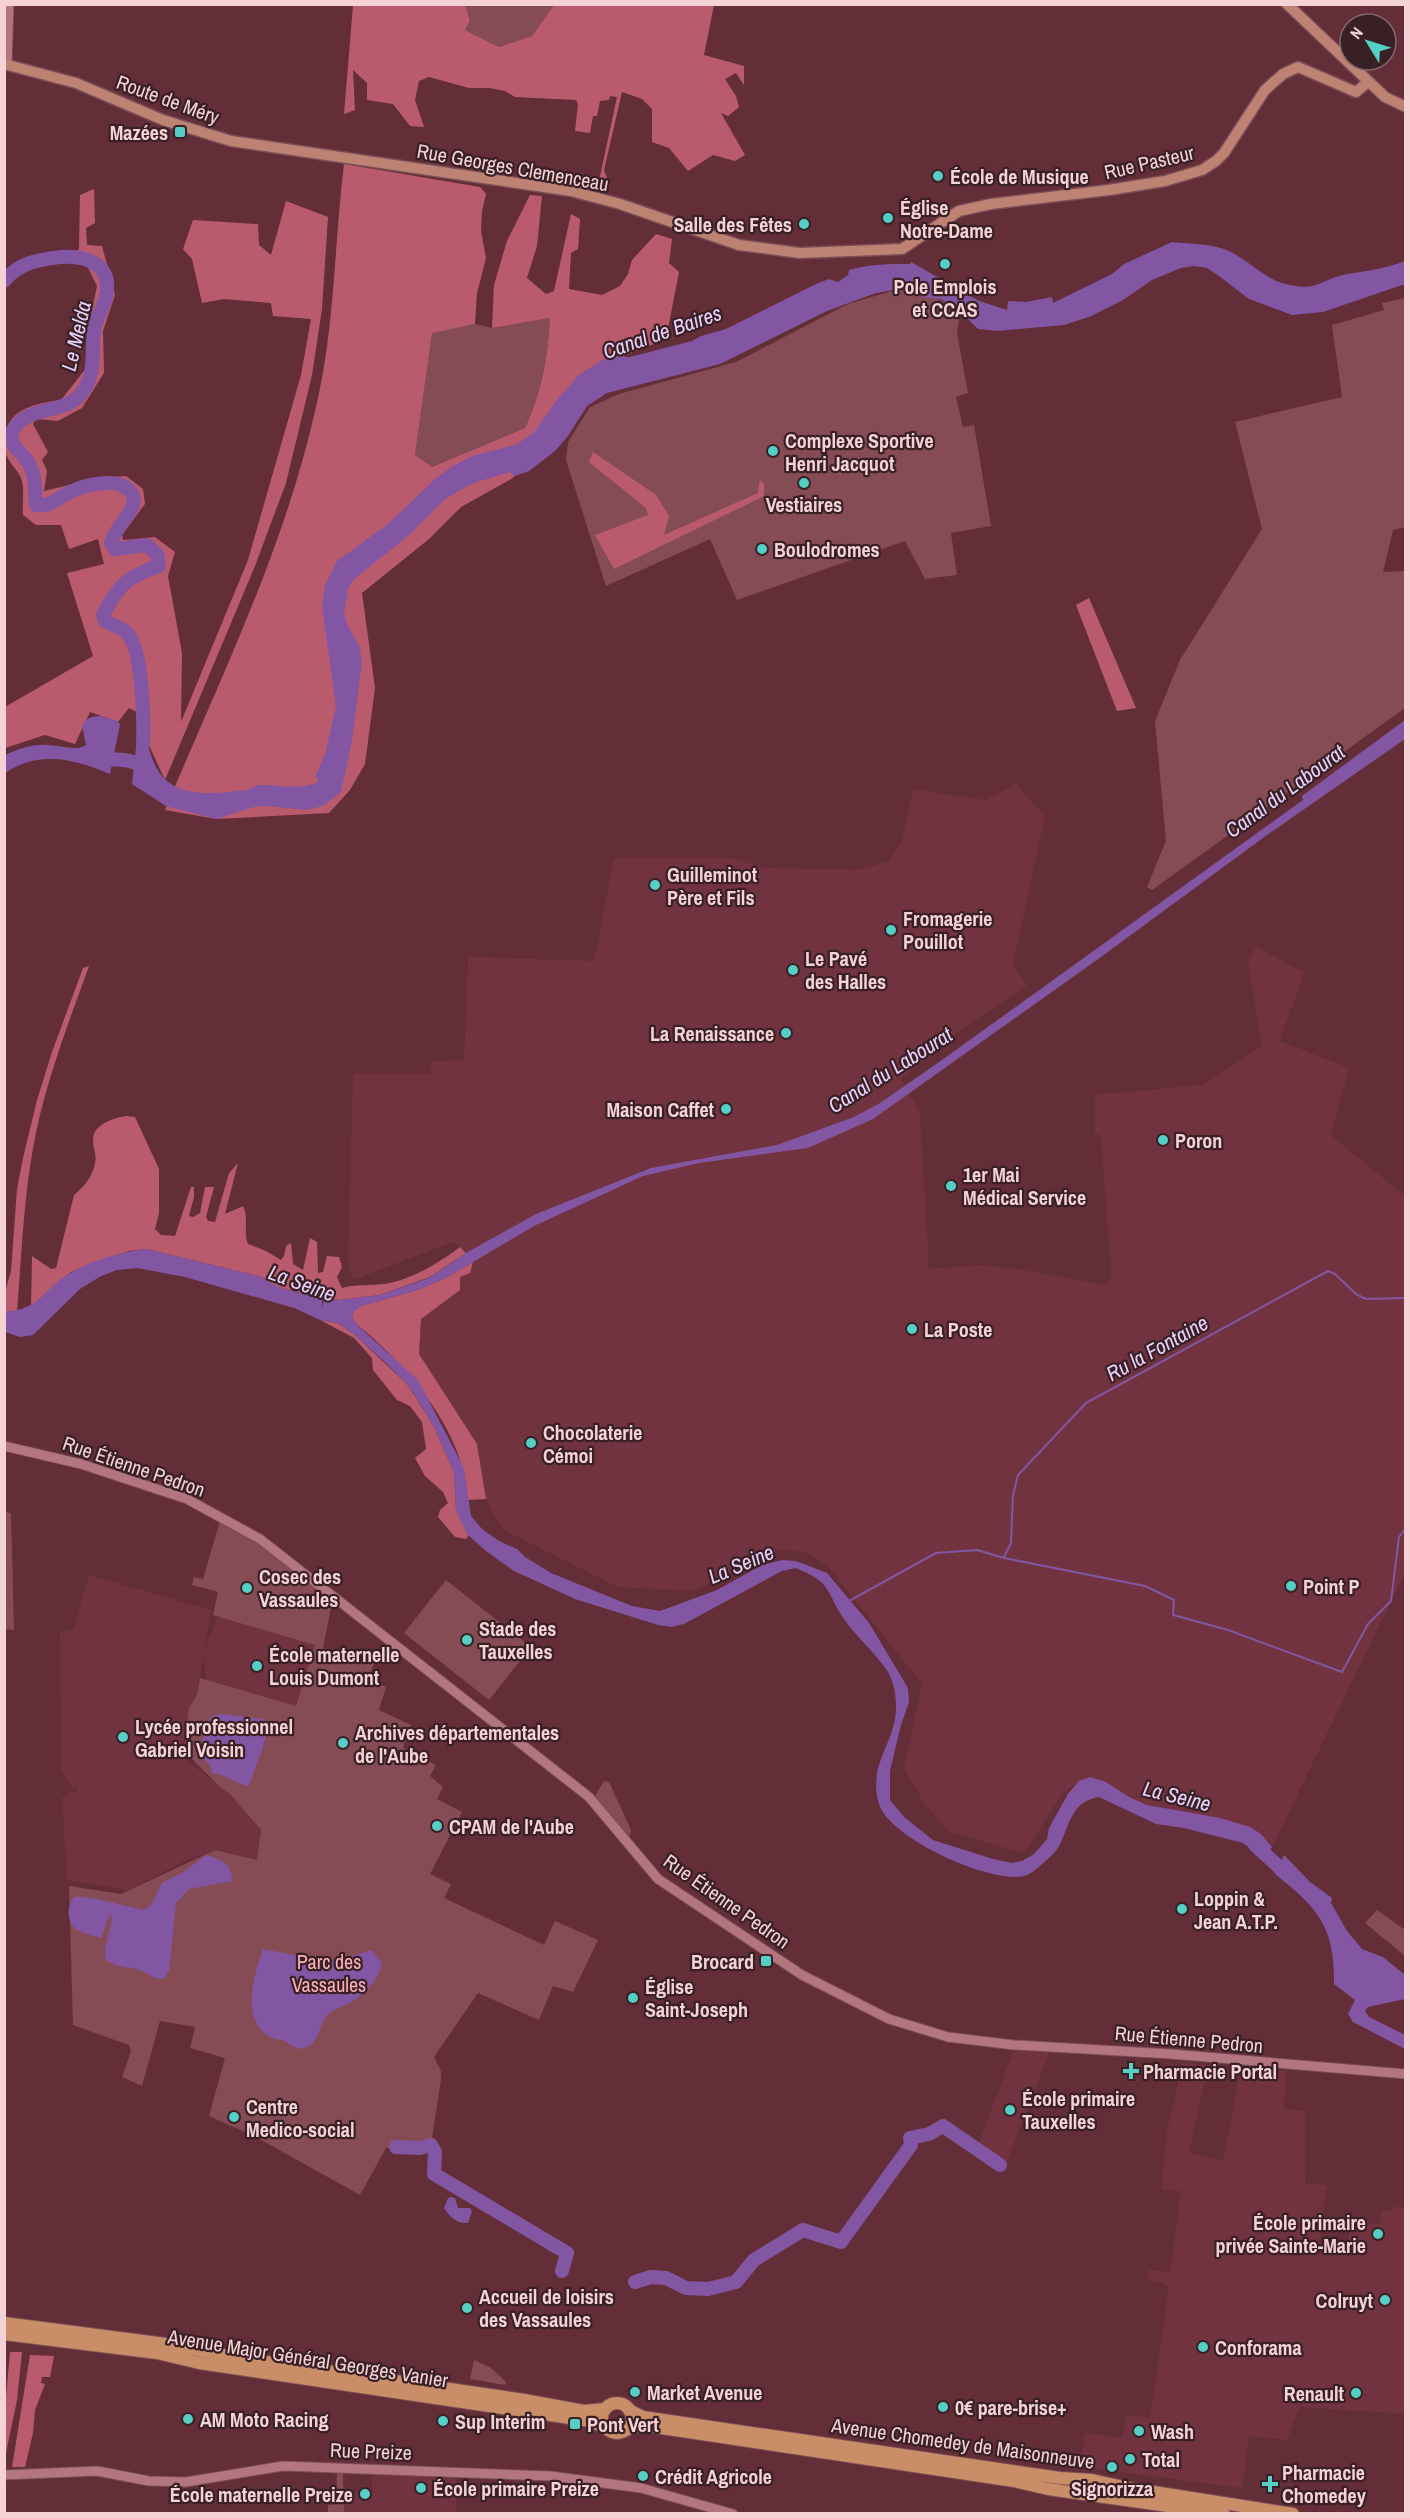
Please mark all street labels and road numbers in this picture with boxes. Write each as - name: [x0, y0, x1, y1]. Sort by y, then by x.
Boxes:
- street label: Route de Méry: [113, 68, 224, 130]
- street label: Rue Georges Clemenceau: [415, 137, 611, 197]
- street label: Rue Pasteur: [1102, 138, 1197, 185]
- street label: Rue Étienne Pedron: [59, 1429, 209, 1503]
- street label: Rue Étienne Pedron: [658, 1847, 796, 1955]
- street label: Rue Étienne Pedron: [1114, 2019, 1264, 2059]
- street label: Avenue Major Général Georges Vanier: [165, 2322, 450, 2394]
- street label: Avenue Chomedey de Maisonneuve: [829, 2411, 1096, 2475]
- street label: Rue Preize: [330, 2436, 412, 2466]

